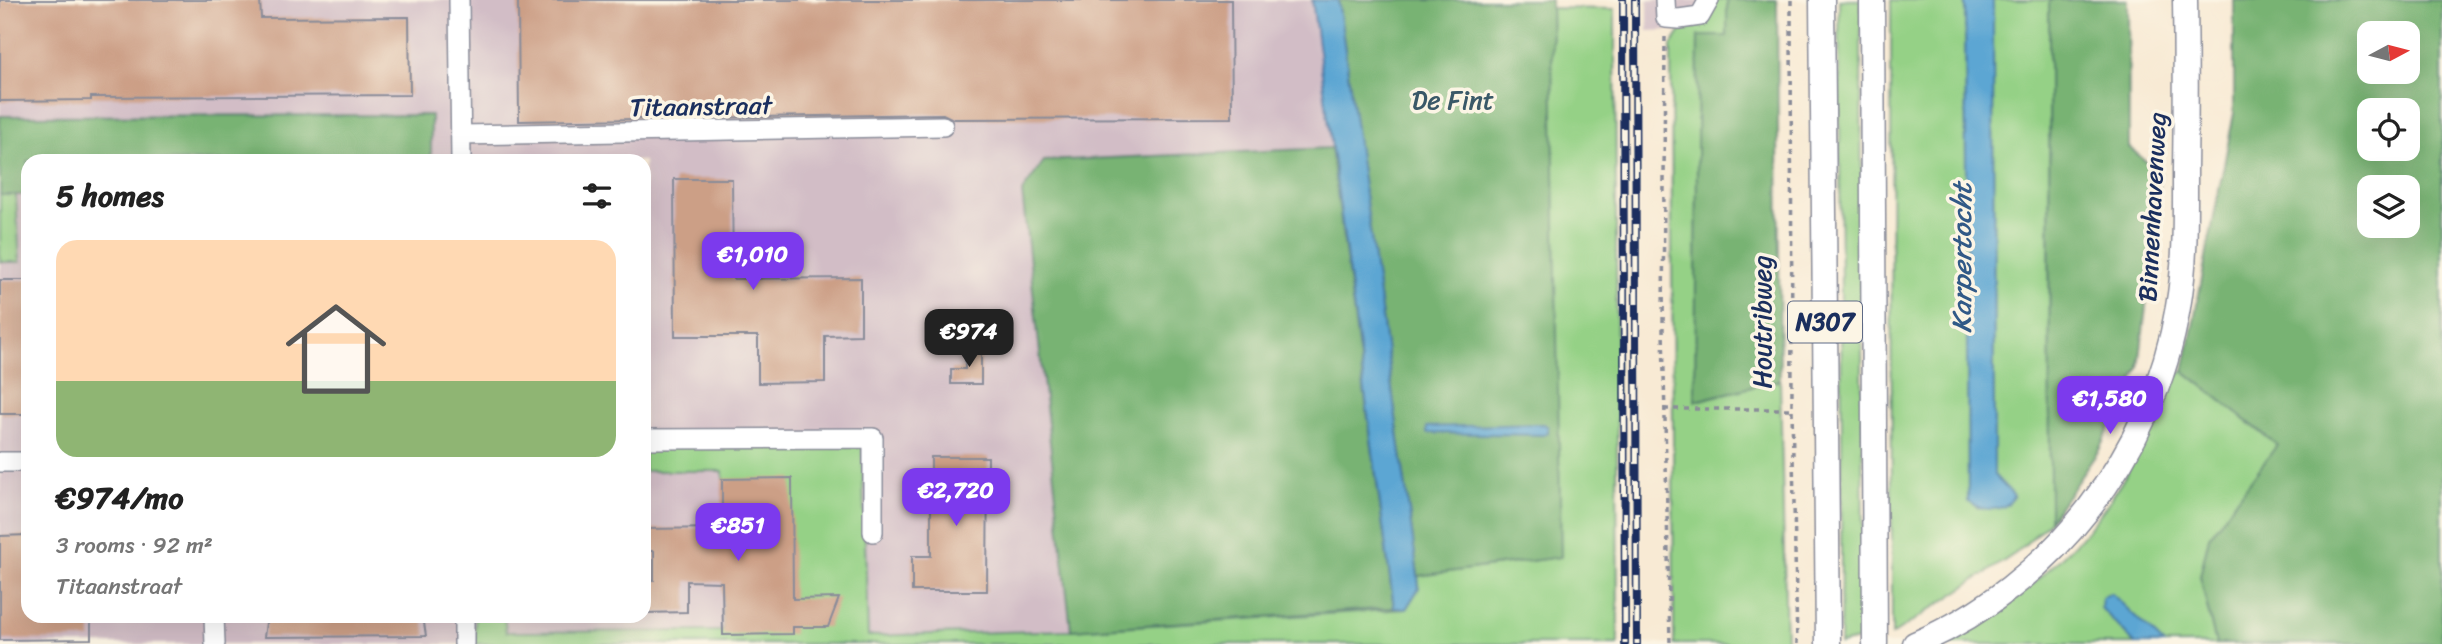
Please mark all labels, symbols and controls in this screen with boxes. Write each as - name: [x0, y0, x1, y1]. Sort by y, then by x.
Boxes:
- north arrow: [2357, 21, 2420, 84]
- map controls: [2357, 21, 2420, 238]
- park label: De Fint: [1412, 77, 1494, 123]
- street label: Titaanstraat: [629, 82, 774, 130]
- button: locate: [2357, 98, 2420, 161]
- street label: Binnenhavenweg: [2124, 111, 2180, 303]
- text: 5 homes: [56, 169, 164, 223]
- button: layers: [2357, 175, 2420, 238]
- icon: filters: [578, 177, 616, 215]
- water label: Karpertocht: [1937, 180, 1986, 333]
- pin: €1,010: [696, 232, 810, 292]
- text: €1,010: [718, 234, 788, 275]
- street label: Houtribweg: [1739, 255, 1785, 389]
- icon: home: [273, 286, 399, 412]
- road number: N307: [1788, 302, 1862, 342]
- pin: €974: [928, 310, 1010, 369]
- text: €974: [941, 311, 997, 352]
- pin: €1,580: [2053, 376, 2167, 436]
- text: €1,580: [2073, 378, 2147, 419]
- pin: €2,720: [899, 468, 1013, 528]
- text: €2,720: [918, 470, 994, 511]
- text: €974/mo: [56, 471, 183, 525]
- pin: €851: [697, 504, 779, 563]
- text: €851: [711, 505, 765, 546]
- text: 3 rooms · 92 m²: [56, 525, 213, 566]
- text: Titaanstraat: [56, 566, 182, 607]

